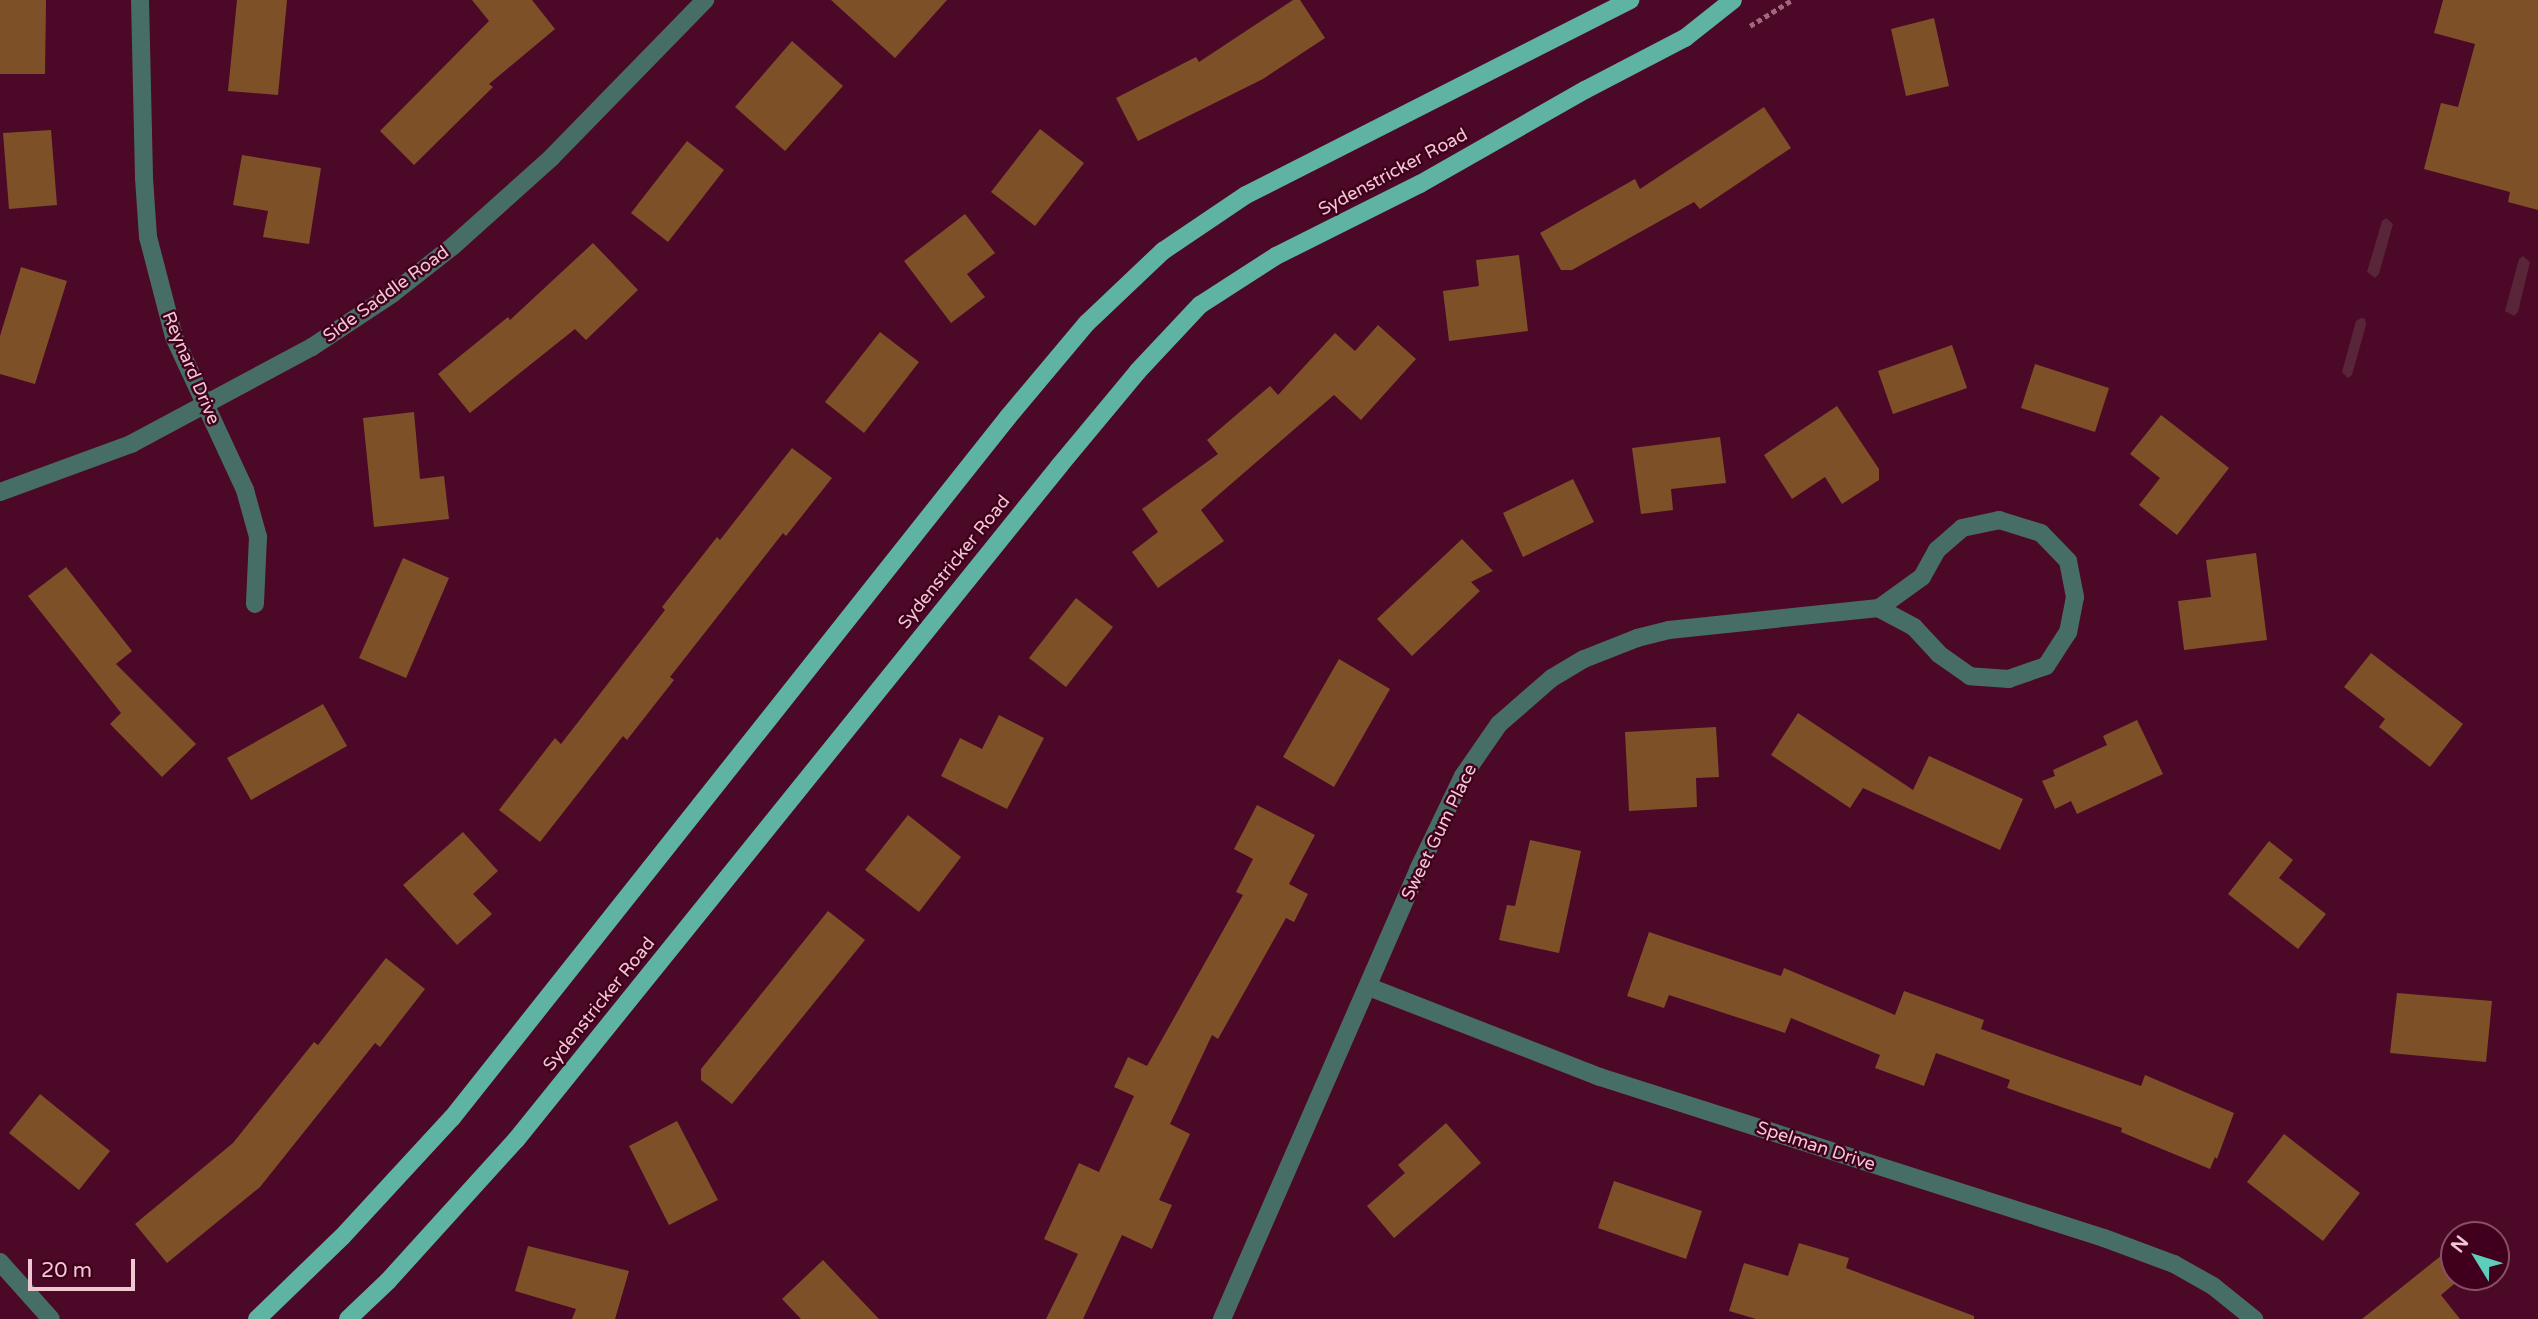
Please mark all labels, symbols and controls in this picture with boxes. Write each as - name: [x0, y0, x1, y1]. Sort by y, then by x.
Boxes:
- street label: Sydenstricker Road: [1315, 124, 1471, 220]
- street label: Side Saddle Road: [319, 241, 453, 347]
- street label: Reynard Drive: [157, 308, 225, 428]
- street label: Sydenstricker Road: [893, 491, 1015, 633]
- street label: Sweet Gum Place: [1397, 760, 1481, 904]
- street label: Sydenstricker Road: [538, 933, 660, 1075]
- street label: Spelman Drive: [1754, 1117, 1878, 1175]
- north arrow: [2440, 1221, 2510, 1291]
- text: N: [2447, 1232, 2473, 1257]
- scale bar: [32, 1246, 138, 1290]
- text: 20 m: [41, 1258, 92, 1283]

